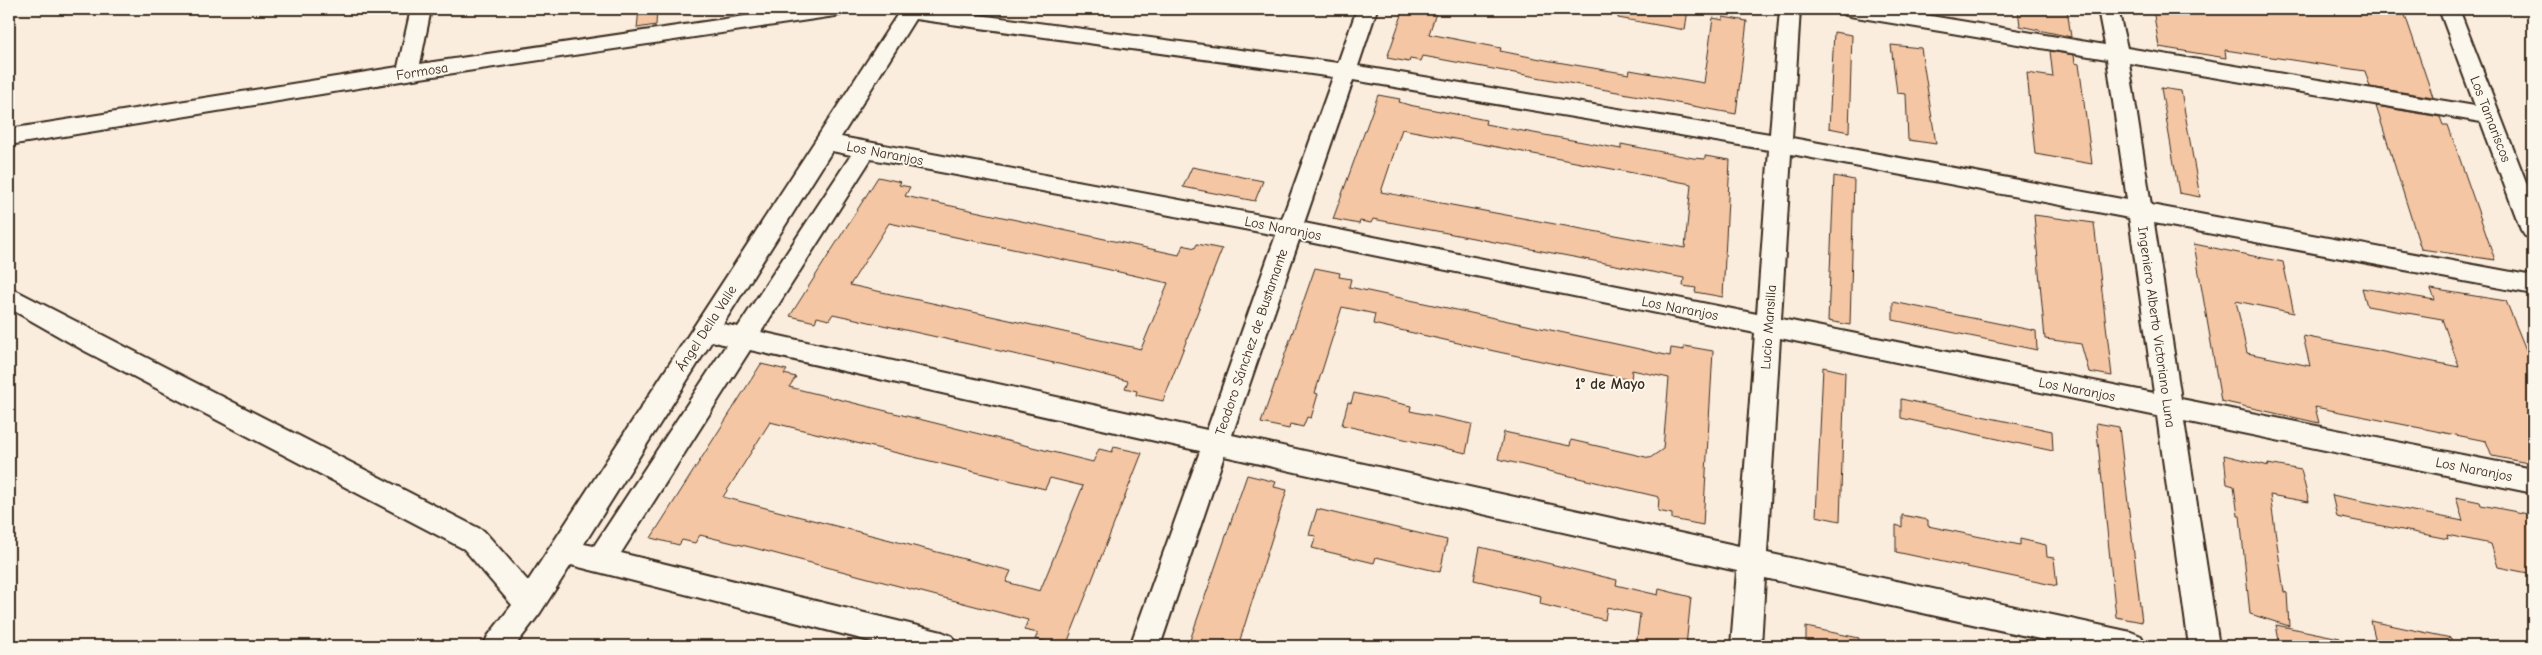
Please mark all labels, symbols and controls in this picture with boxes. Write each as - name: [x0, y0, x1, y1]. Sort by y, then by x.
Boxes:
- street label: Formosa: [395, 59, 449, 84]
- street label: Los Tamariscos: [2466, 74, 2515, 165]
- street label: Los Naranjos: [845, 138, 925, 169]
- street label: Los Naranjos: [1243, 213, 1323, 244]
- street label: Ingeniero Alberto Victoriano Luna: [2134, 225, 2179, 429]
- street label: Teodoro Sánchez de Bustamante: [1211, 247, 1291, 438]
- street label: Ángel Della Valle: [672, 282, 741, 374]
- street label: Lucio Mansilla: [1757, 284, 1780, 370]
- street label: Los Naranjos: [1640, 293, 1720, 324]
- street label: Los Naranjos: [2037, 374, 2117, 405]
- district label: 1° de Mayo: [1575, 375, 1645, 393]
- street label: Los Naranjos: [2434, 454, 2514, 485]

